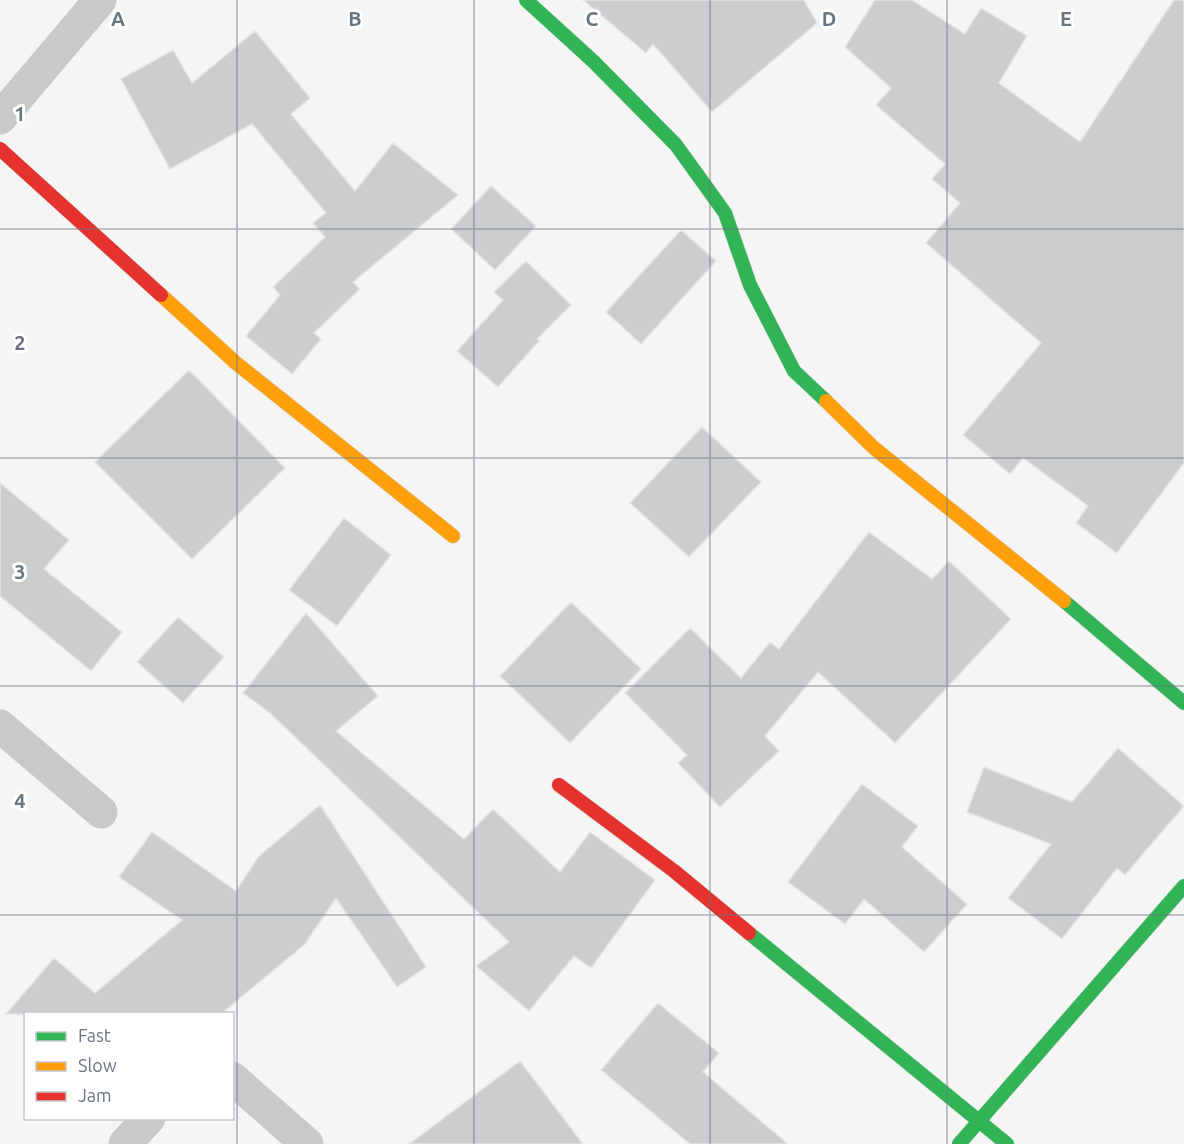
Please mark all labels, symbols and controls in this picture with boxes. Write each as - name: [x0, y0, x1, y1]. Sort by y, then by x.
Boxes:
- text: A: [111, 7, 125, 30]
- text: B: [348, 7, 362, 30]
- text: C: [586, 7, 599, 30]
- text: D: [822, 7, 836, 30]
- text: E: [1060, 7, 1072, 30]
- text: 1: [14, 102, 26, 125]
- text: 2: [14, 331, 26, 354]
- text: 3: [14, 560, 26, 583]
- text: 4: [14, 789, 26, 812]
- legend: [24, 1012, 234, 1120]
- text: Fast: [78, 1025, 111, 1045]
- text: Slow: [78, 1055, 117, 1075]
- text: Jam: [78, 1085, 112, 1105]

